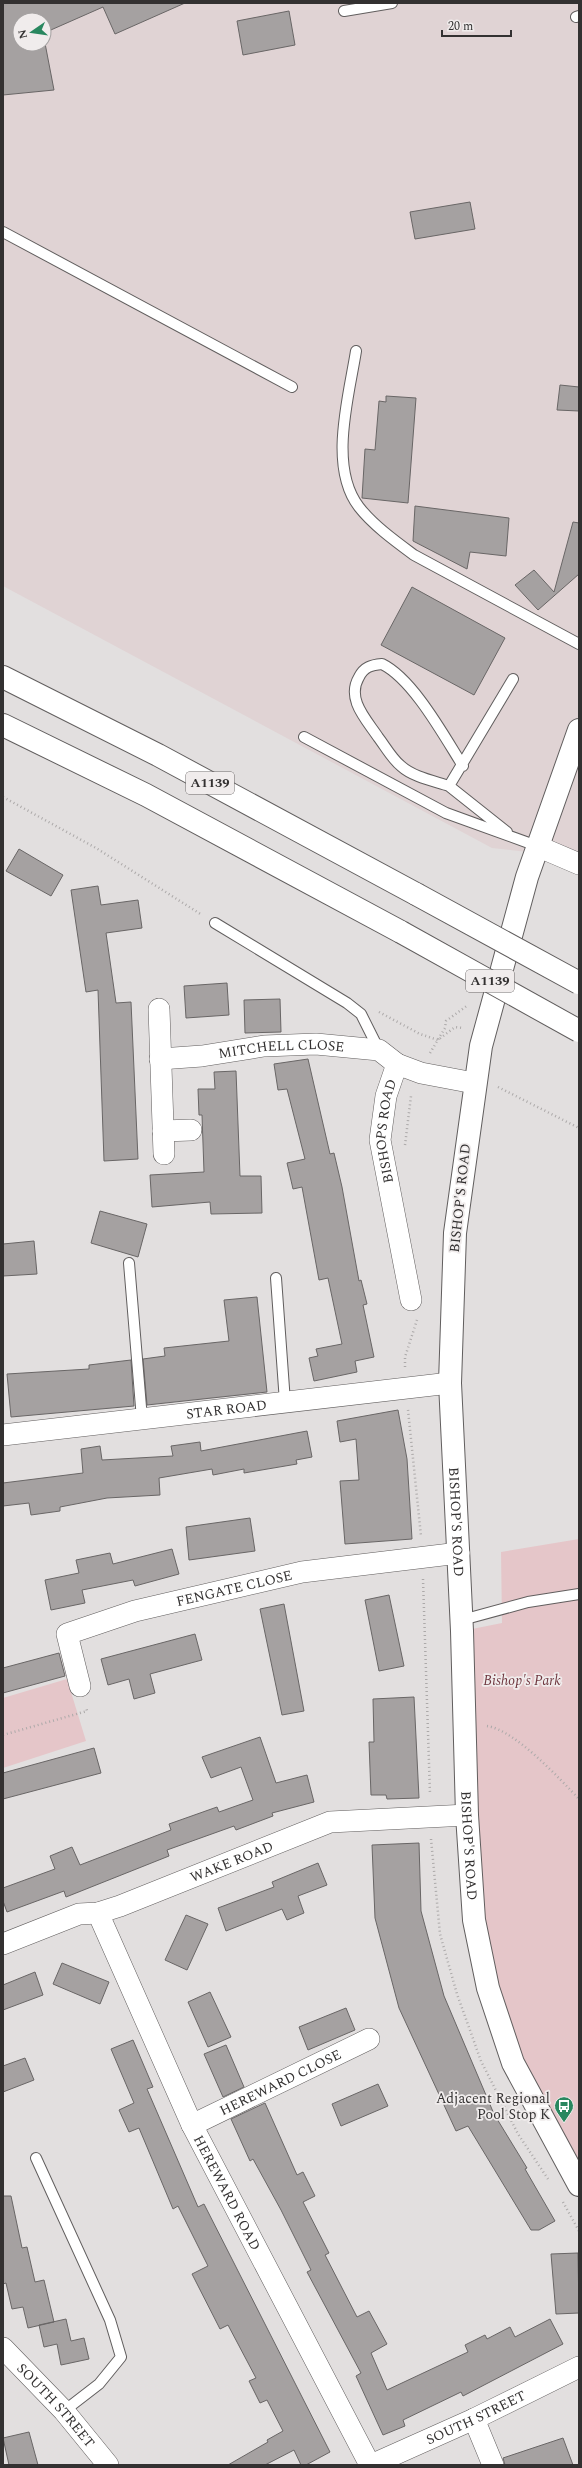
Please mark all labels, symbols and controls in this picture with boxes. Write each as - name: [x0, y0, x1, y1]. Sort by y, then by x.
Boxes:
- north arrow: [12, 12, 52, 52]
- scale bar: [442, 12, 511, 38]
- text: 20 m: [448, 17, 473, 36]
- text: N: [13, 28, 32, 40]
- road number: A1139: [186, 772, 234, 794]
- road number: A1139: [466, 970, 514, 992]
- street label: MITCHELL CLOSE: [217, 1033, 345, 1064]
- street label: BISHOPS ROAD: [370, 1076, 402, 1185]
- street label: BISHOP'S ROAD: [444, 1142, 476, 1254]
- street label: STAR ROAD: [185, 1394, 268, 1424]
- street label: BISHOP'S ROAD: [444, 1467, 470, 1577]
- street label: FENGATE CLOSE: [174, 1564, 294, 1612]
- park label: Bishop's Park: [483, 1670, 561, 1691]
- street label: BISHOP'S ROAD: [456, 1791, 483, 1901]
- street label: WAKE ROAD: [187, 1835, 276, 1887]
- street label: HEREWARD CLOSE: [216, 2044, 345, 2121]
- place label: Adjacent Regional Pool Stop K: [436, 2088, 550, 2125]
- bus stop icon: Adjacent Regional Pool Stop K: [553, 2095, 575, 2123]
- street label: HEREWARD ROAD: [188, 2131, 266, 2254]
- street label: SOUTH STREET: [12, 2358, 100, 2452]
- street label: SOUTH STREET: [422, 2385, 529, 2450]

